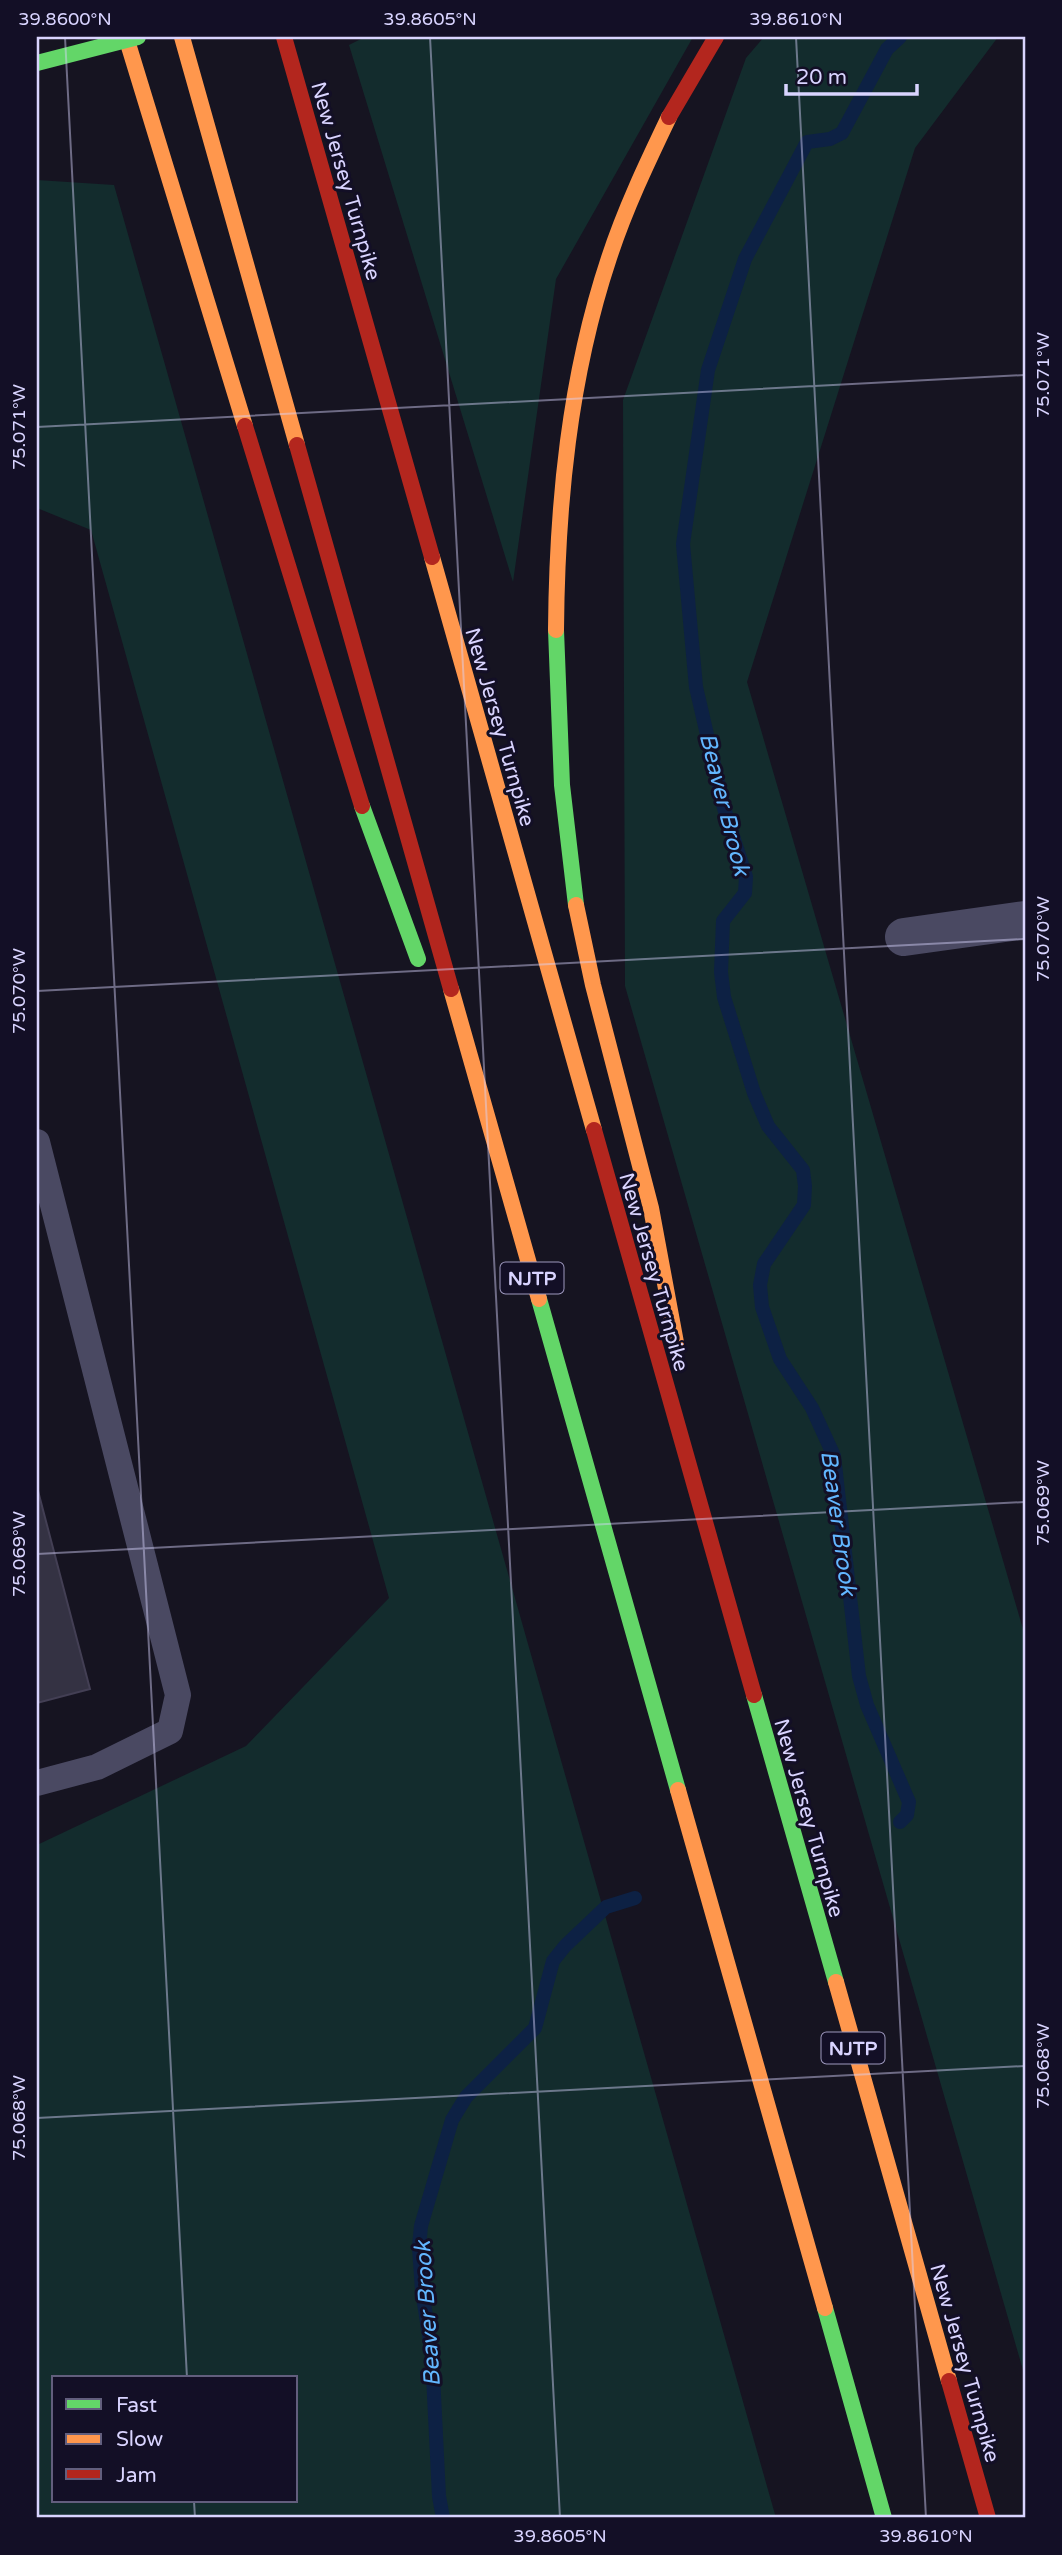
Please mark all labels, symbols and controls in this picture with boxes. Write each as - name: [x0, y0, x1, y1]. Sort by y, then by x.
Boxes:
- text: 39.8600°N: [18, 8, 112, 30]
- text: 39.8605°N: [383, 8, 477, 30]
- text: 39.8610°N: [749, 8, 843, 30]
- scale bar: [786, 52, 917, 96]
- text: 20 m: [796, 65, 847, 90]
- street label: New Jersey Turnpike: [305, 79, 386, 283]
- text: 75.071°W: [1032, 332, 1054, 418]
- text: 75.071°W: [8, 384, 30, 470]
- street label: New Jersey Turnpike: [459, 625, 540, 829]
- water label: Beaver Brook: [693, 730, 756, 880]
- text: 75.070°W: [1032, 896, 1054, 982]
- text: 75.070°W: [8, 948, 30, 1034]
- street label: New Jersey Turnpike: [613, 1170, 694, 1374]
- road number: NJTP: [500, 1262, 564, 1294]
- water label: Beaver Brook: [814, 1449, 862, 1599]
- text: 75.069°W: [1032, 1460, 1054, 1546]
- text: 75.069°W: [8, 1511, 30, 1597]
- street label: New Jersey Turnpike: [768, 1716, 849, 1920]
- text: 75.068°W: [1032, 2023, 1054, 2109]
- road number: NJTP: [822, 2032, 884, 2064]
- text: 75.068°W: [8, 2075, 30, 2161]
- water label: Beaver Brook: [409, 2239, 447, 2388]
- street label: New Jersey Turnpike: [924, 2261, 1005, 2465]
- legend: [52, 2376, 298, 2502]
- text: Fast: [116, 2393, 157, 2418]
- text: Slow: [116, 2427, 164, 2452]
- text: Jam: [116, 2463, 157, 2488]
- text: 39.8605°N: [513, 2525, 607, 2547]
- text: 39.8610°N: [879, 2525, 973, 2547]

